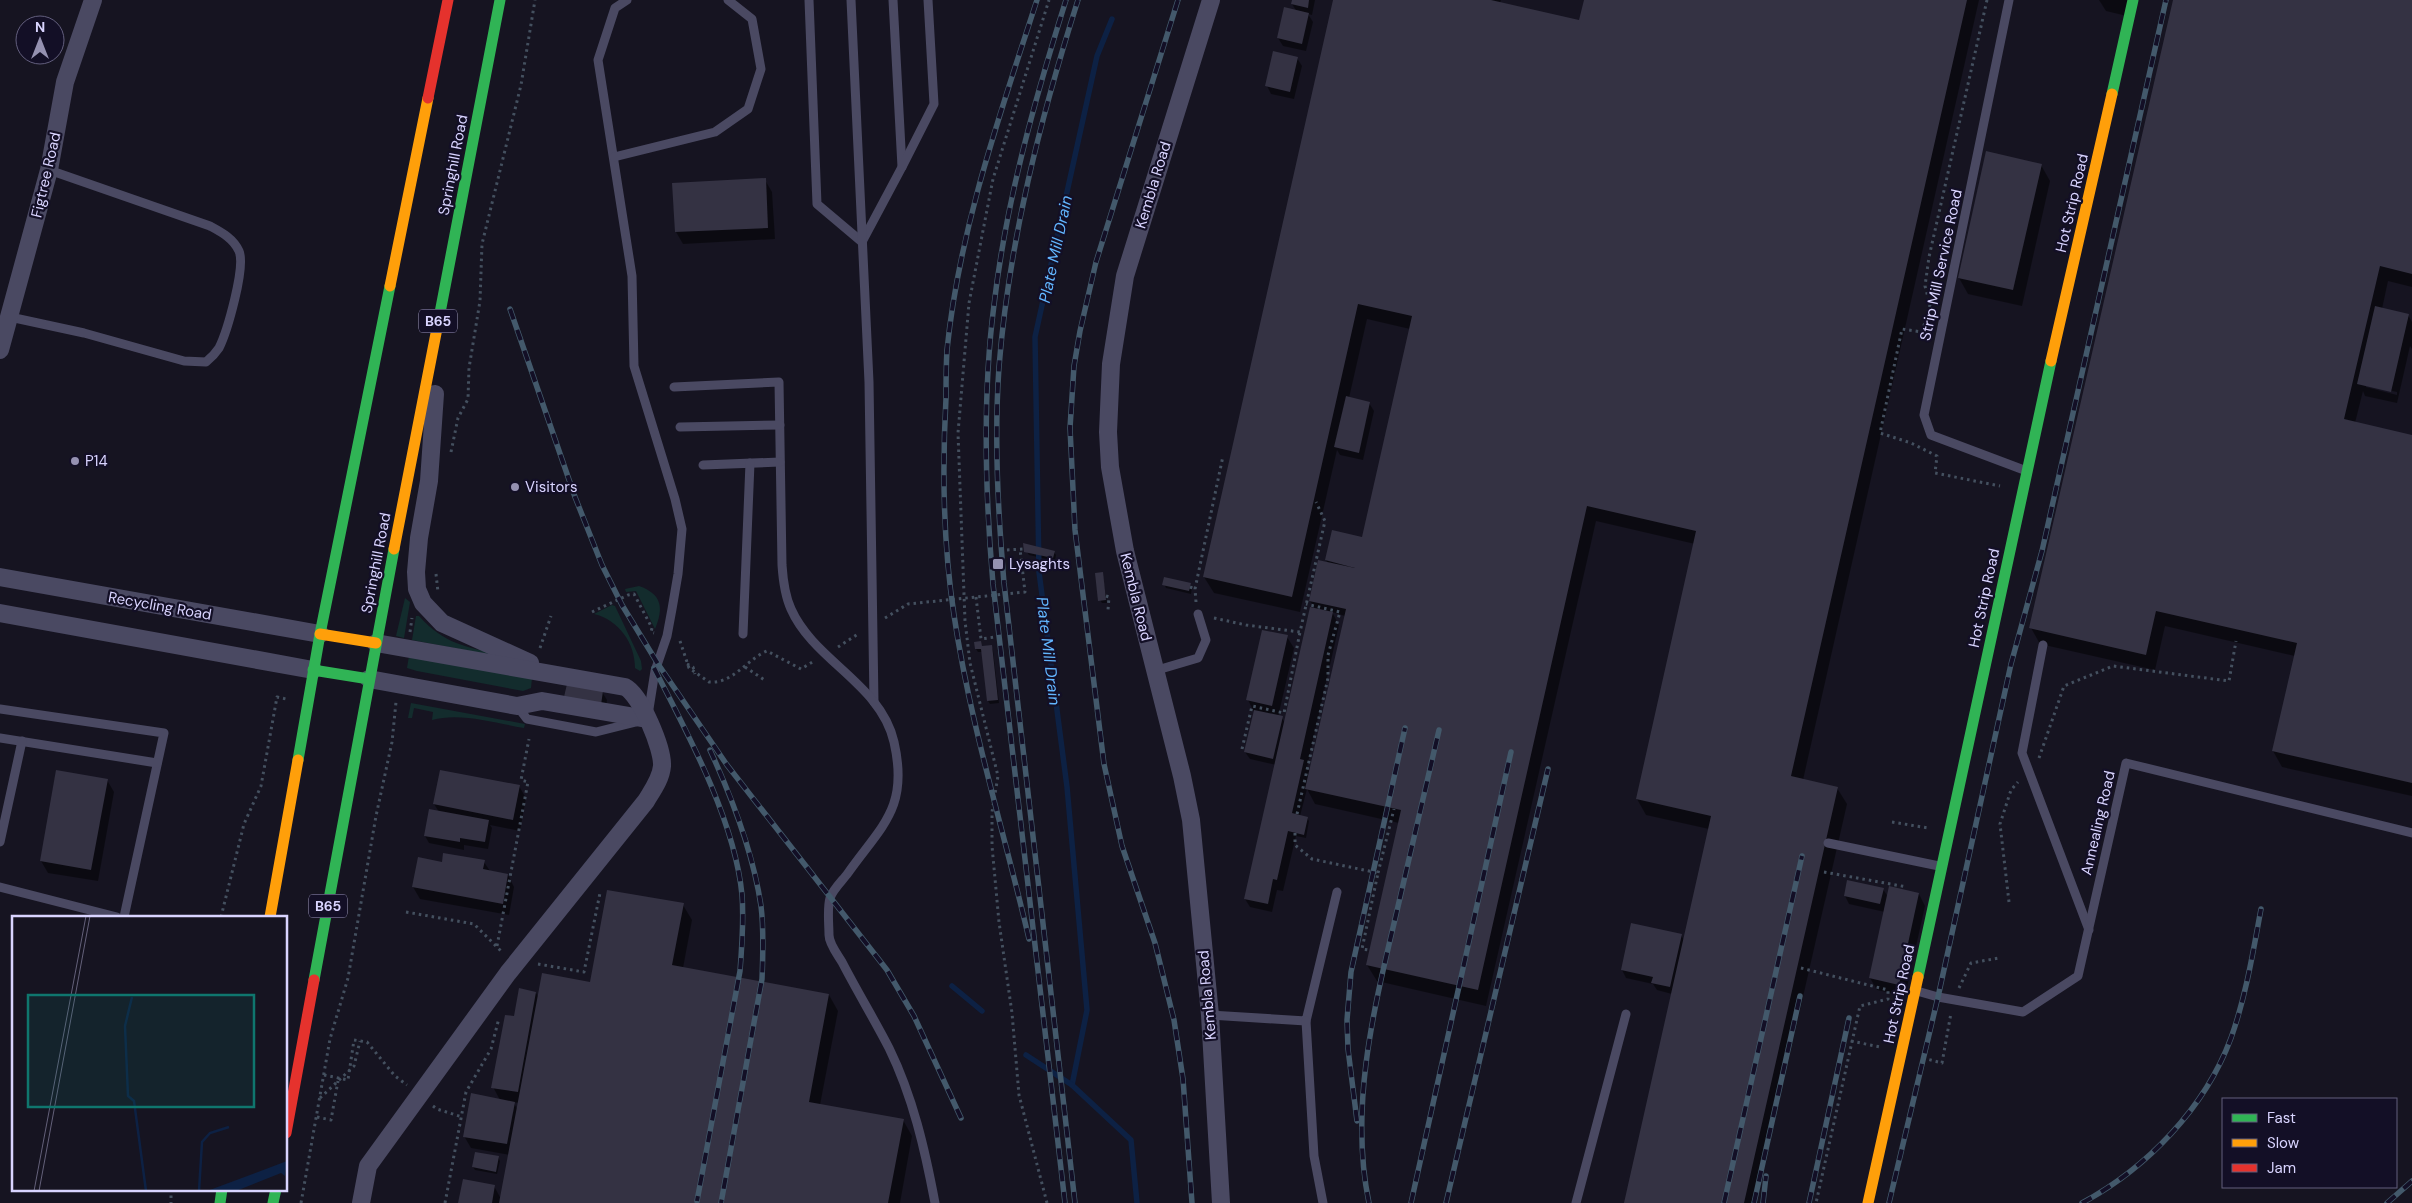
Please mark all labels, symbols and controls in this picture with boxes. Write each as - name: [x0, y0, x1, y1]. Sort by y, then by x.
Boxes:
- north arrow: [15, 15, 65, 65]
- text: N: [35, 18, 45, 36]
- street label: Springhill Road: [433, 113, 473, 217]
- street label: Figtree Road: [26, 130, 66, 220]
- street label: Kembla Road: [1130, 139, 1176, 231]
- street label: Hot Strip Road: [2051, 152, 2093, 254]
- street label: Strip Mill Service Road: [1915, 187, 1967, 343]
- water label: Plate Mill Drain: [1034, 193, 1077, 305]
- road number: B65: [419, 310, 457, 332]
- place label: P14: [85, 451, 108, 471]
- marker: P14: [69, 455, 81, 467]
- place label: Visitors: [525, 477, 577, 497]
- marker: Visitors: [509, 481, 521, 493]
- street label: Springhill Road: [356, 511, 396, 615]
- street label: Hot Strip Road: [1964, 547, 2004, 649]
- street label: Kembla Road: [1115, 551, 1157, 643]
- place label: Lysaghts: [1009, 554, 1070, 574]
- marker: Lysaghts: [991, 557, 1005, 571]
- street label: Recycling Road: [107, 587, 213, 625]
- water label: Plate Mill Drain: [1031, 596, 1066, 707]
- street label: Annealing Road: [2076, 769, 2120, 877]
- road number: B65: [309, 894, 347, 918]
- inset map: [12, 916, 288, 1190]
- street label: Hot Strip Road: [1879, 943, 1919, 1045]
- street label: Kembla Road: [1193, 949, 1221, 1041]
- legend: [2222, 1098, 2397, 1188]
- text: Fast: [2267, 1108, 2296, 1128]
- text: Slow: [2267, 1133, 2300, 1153]
- text: Jam: [2267, 1158, 2296, 1178]

